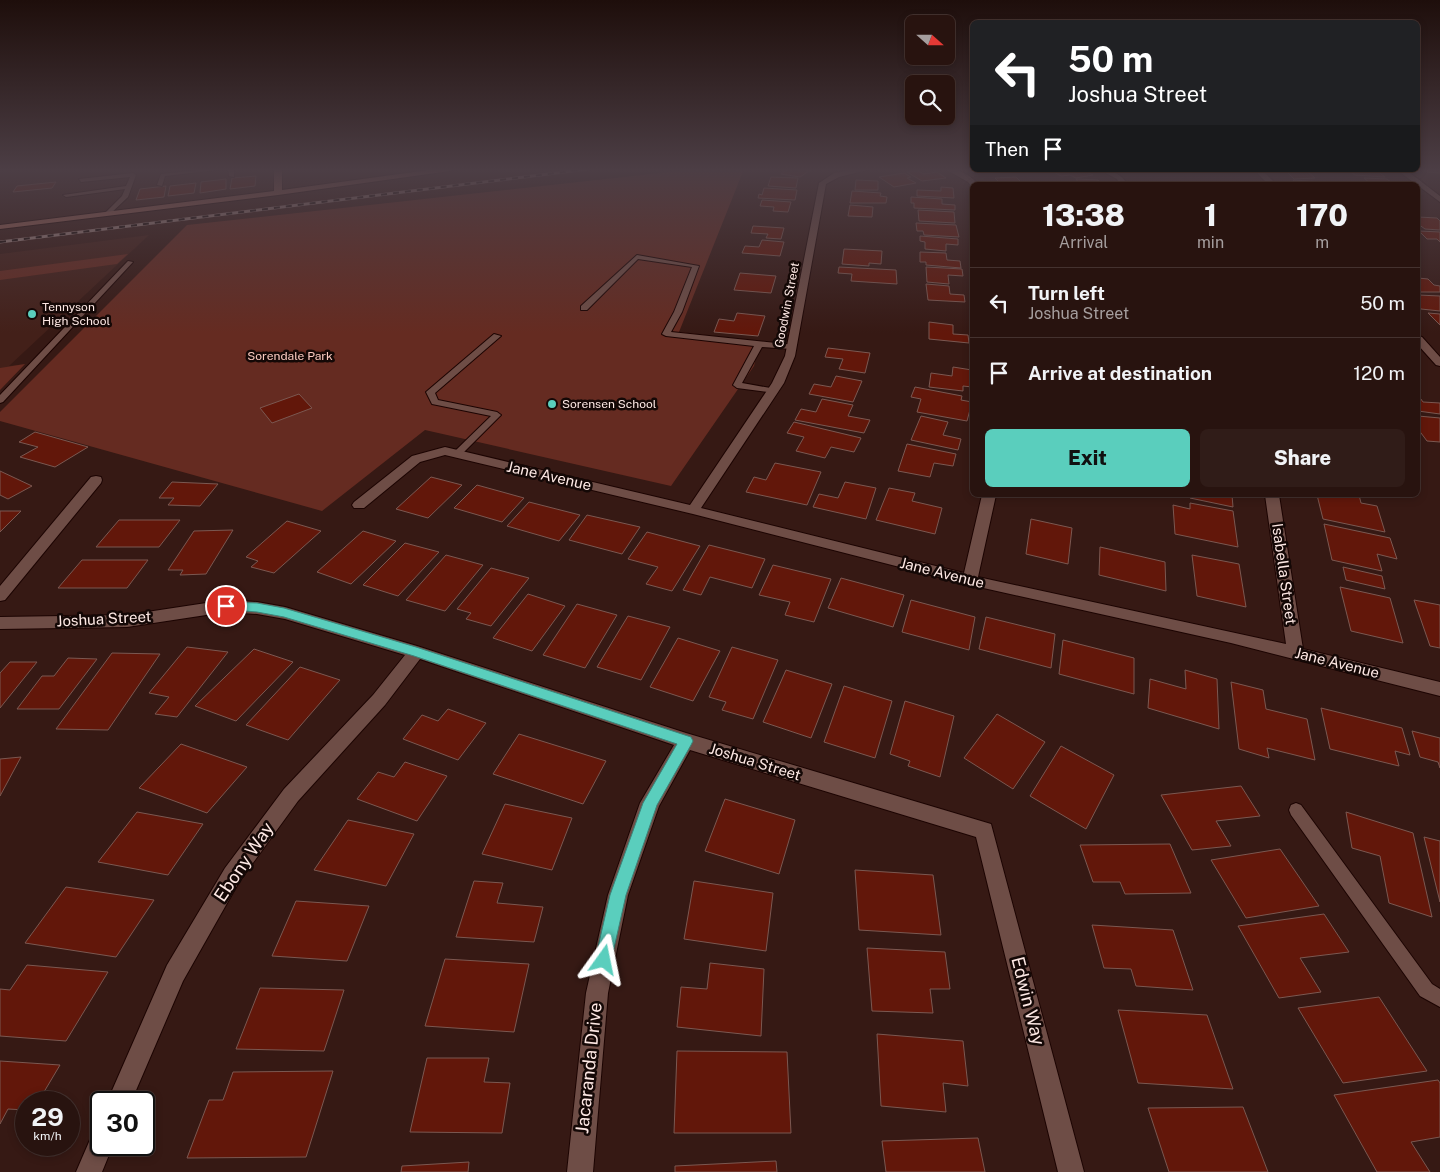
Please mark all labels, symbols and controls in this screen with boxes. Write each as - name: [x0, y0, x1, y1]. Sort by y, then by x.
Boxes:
- north arrow: [905, 15, 955, 65]
- map controls: [905, 15, 955, 125]
- text: 50 m: [1068, 39, 1153, 80]
- icon: left: [985, 40, 1050, 105]
- button: search: [905, 75, 955, 125]
- text: Joshua Street: [1068, 81, 1207, 107]
- icon: arrive: [1039, 135, 1067, 163]
- text: Then: [985, 138, 1029, 160]
- text: 13:38: [1042, 197, 1125, 233]
- text: 1: [1204, 197, 1217, 233]
- text: 170: [1296, 197, 1348, 233]
- text: Arrival: [1059, 233, 1108, 252]
- text: min: [1197, 233, 1224, 252]
- text: m: [1315, 233, 1329, 252]
- street label: Goodwin Street: [772, 261, 802, 349]
- text: Turn left: [1028, 282, 1105, 304]
- icon: left: [985, 289, 1013, 317]
- text: 50 m: [1360, 292, 1405, 314]
- place label: Tennyson High School: [42, 300, 110, 328]
- text: Joshua Street: [1028, 304, 1129, 323]
- marker: Tennyson High School: [26, 308, 38, 320]
- park label: Sorendale Park: [247, 349, 333, 363]
- icon: arrive: [985, 359, 1013, 387]
- text: Arrive at destination: [1028, 362, 1212, 384]
- text: 120 m: [1353, 362, 1405, 384]
- place label: Sorensen School: [562, 397, 657, 411]
- marker: Sorensen School: [546, 398, 558, 410]
- button: Exit: [985, 429, 1190, 487]
- button: Share: [1200, 429, 1405, 487]
- street label: Jane Avenue: [505, 458, 593, 494]
- street label: Isabella Street: [1269, 522, 1300, 626]
- street label: Jane Avenue: [898, 554, 986, 591]
- pin: [205, 585, 247, 627]
- icon: arrive: [212, 592, 240, 620]
- street label: Joshua Street: [56, 608, 152, 629]
- street label: Jane Avenue: [1293, 644, 1381, 681]
- street label: Joshua Street: [707, 740, 803, 784]
- street label: Ebony Way: [209, 818, 278, 905]
- position arrow: [577, 933, 629, 985]
- street label: Edwin Way: [1007, 954, 1050, 1048]
- street label: Jacaranda Drive: [571, 1001, 606, 1135]
- speed limit sign: 30: [90, 1091, 155, 1156]
- text: 29: [31, 1102, 64, 1132]
- text: km/h: [33, 1129, 62, 1143]

